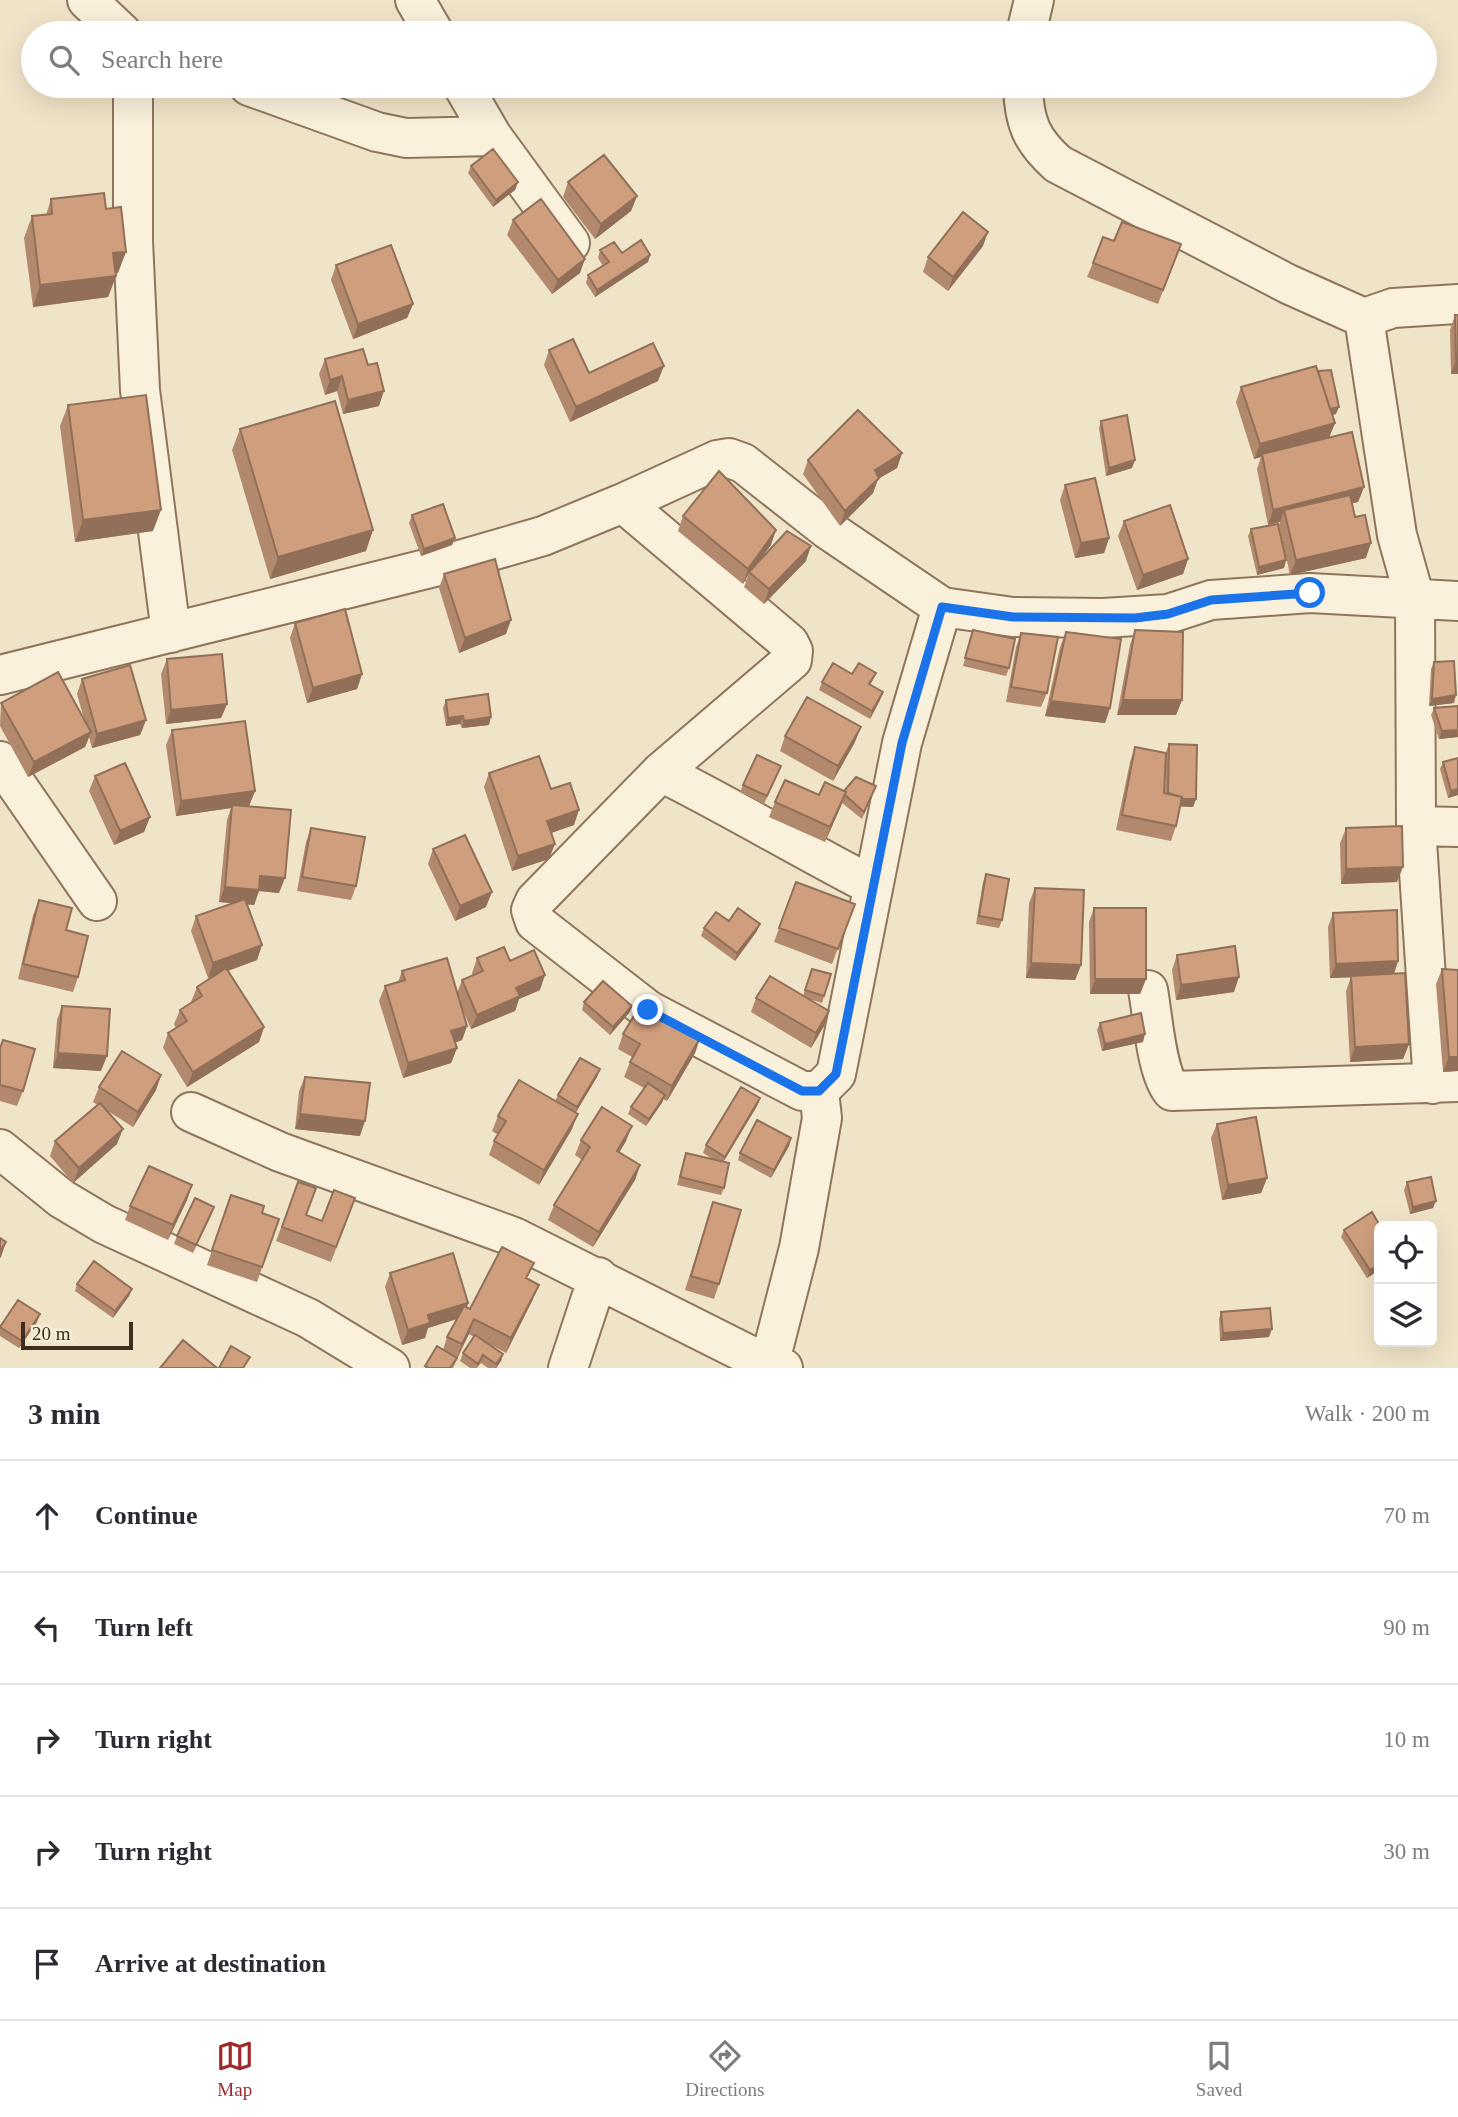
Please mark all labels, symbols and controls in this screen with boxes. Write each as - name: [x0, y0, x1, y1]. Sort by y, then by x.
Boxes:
- search box: [21, 21, 1437, 98]
- icon: search: [45, 41, 83, 79]
- text: Search here: [101, 45, 223, 74]
- route start: [1294, 577, 1325, 608]
- route end: [632, 994, 663, 1025]
- map controls: [1374, 1221, 1437, 1347]
- button: locate: [1374, 1221, 1437, 1284]
- button: layers: [1374, 1284, 1437, 1347]
- scale bar: [21, 1319, 133, 1351]
- text: 20 m: [32, 1323, 71, 1344]
- text: 3 min: [28, 1397, 101, 1430]
- text: Walk · 200 m: [1305, 1401, 1430, 1426]
- icon: ahead: [28, 1497, 66, 1535]
- text: Continue: [95, 1501, 198, 1530]
- text: 70 m: [1383, 1503, 1430, 1528]
- icon: left: [28, 1609, 66, 1647]
- text: Turn left: [95, 1613, 193, 1642]
- text: 90 m: [1383, 1615, 1430, 1640]
- icon: right: [28, 1721, 66, 1759]
- text: Turn right: [95, 1725, 212, 1754]
- text: 10 m: [1383, 1727, 1430, 1752]
- icon: right: [28, 1833, 66, 1871]
- text: Turn right: [95, 1837, 212, 1866]
- text: 30 m: [1383, 1839, 1430, 1864]
- icon: arrive: [28, 1945, 66, 1983]
- text: Arrive at destination: [95, 1949, 326, 1978]
- tab: Map: [216, 2037, 254, 2101]
- tab: Directions: [685, 2037, 764, 2101]
- tab: Saved: [1196, 2037, 1242, 2101]

